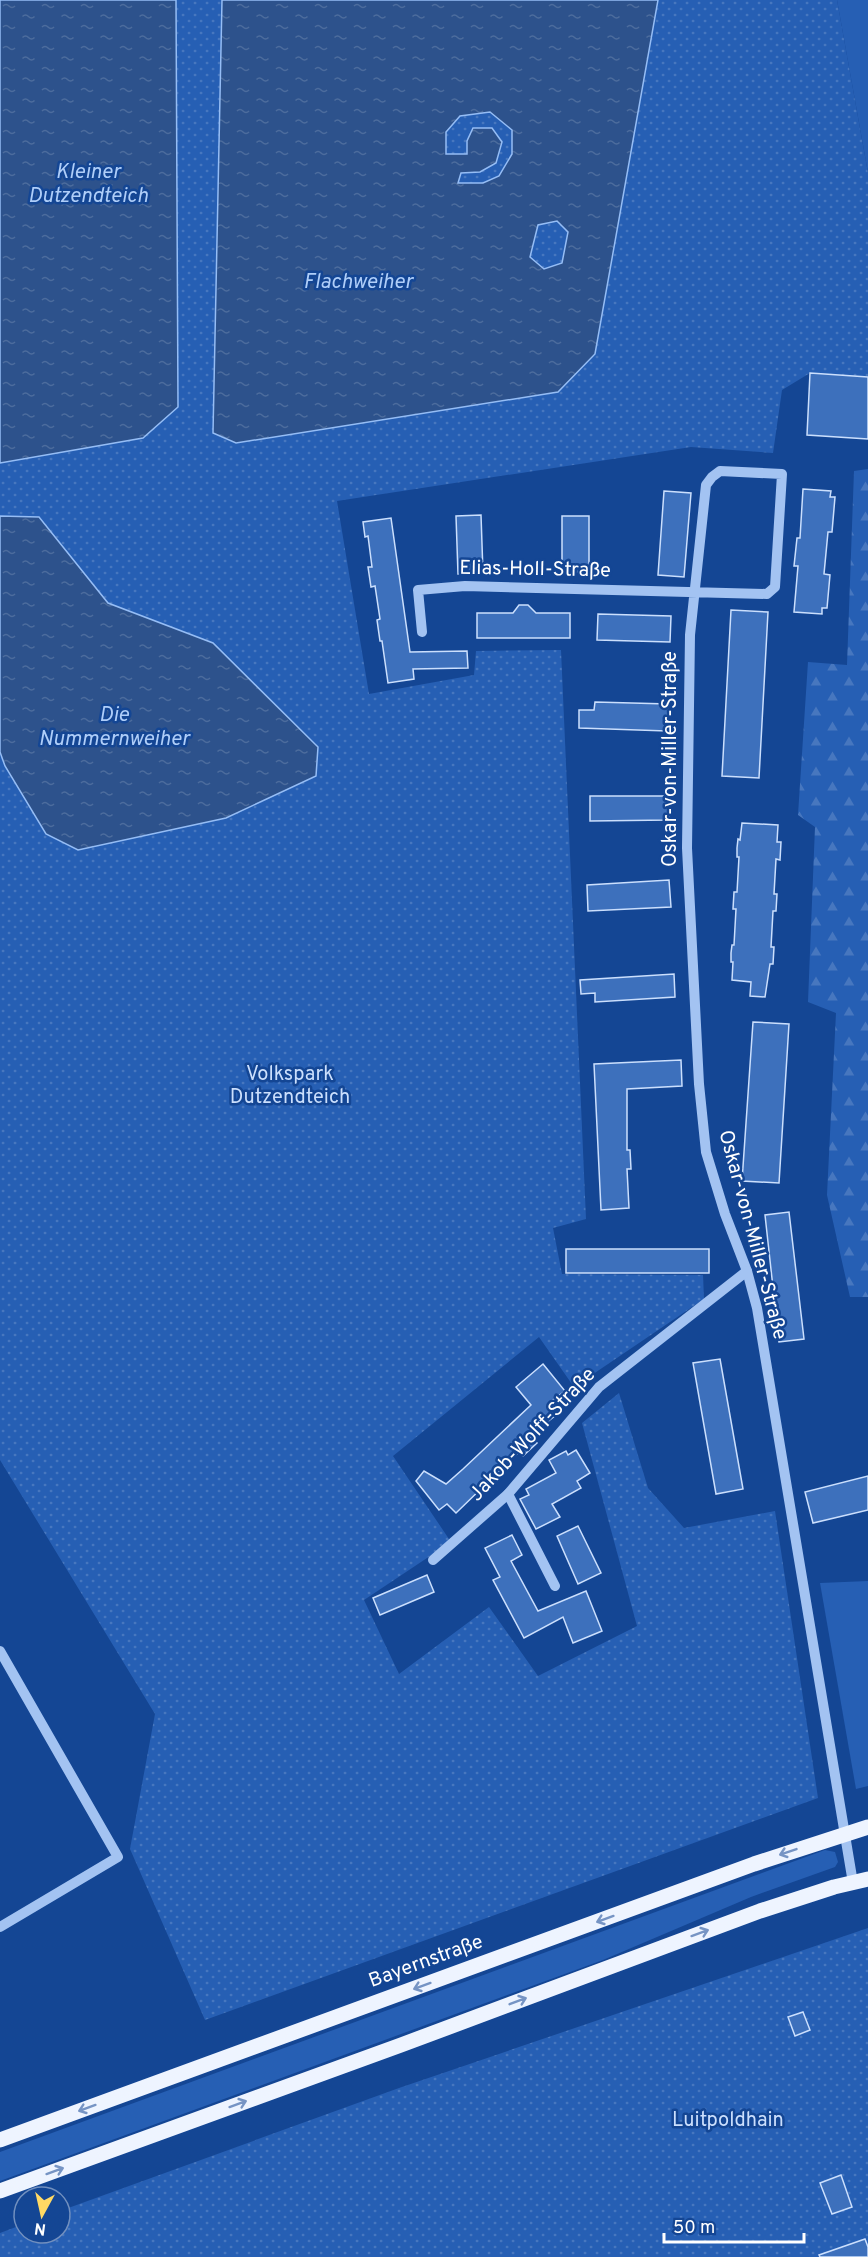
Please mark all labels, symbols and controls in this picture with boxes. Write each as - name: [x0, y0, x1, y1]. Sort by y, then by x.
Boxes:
- water label: Kleiner Dutzendteich: [28, 159, 149, 210]
- water label: Flachweiher: [303, 269, 415, 296]
- street label: Elias-Holl-Straße: [459, 556, 611, 584]
- street label: Oskar-von-Miller-Straße: [658, 651, 684, 867]
- water label: Die Nummernweiher: [39, 702, 191, 753]
- park label: Volkspark Dutzendteich: [230, 1062, 350, 1111]
- street label: Oskar-von-Miller-Straße: [712, 1127, 792, 1343]
- street label: Jakob-Wolff-Straße: [464, 1363, 602, 1507]
- one-way arrow: [779, 1847, 798, 1858]
- one-way arrow: [596, 1914, 615, 1925]
- one-way arrow: [691, 1927, 709, 1938]
- street label: Bayernstraße: [365, 1929, 487, 1995]
- one-way arrow: [413, 1981, 432, 1992]
- one-way arrow: [508, 1995, 527, 2006]
- one-way arrow: [228, 2098, 247, 2109]
- one-way arrow: [79, 2103, 97, 2114]
- park label: Luitpoldhain: [672, 2108, 784, 2134]
- one-way arrow: [45, 2165, 64, 2176]
- north arrow: [12, 2185, 72, 2245]
- scale bar: [664, 2206, 804, 2244]
- text: N: [33, 2217, 47, 2239]
- text: 50 m: [673, 2217, 715, 2240]

